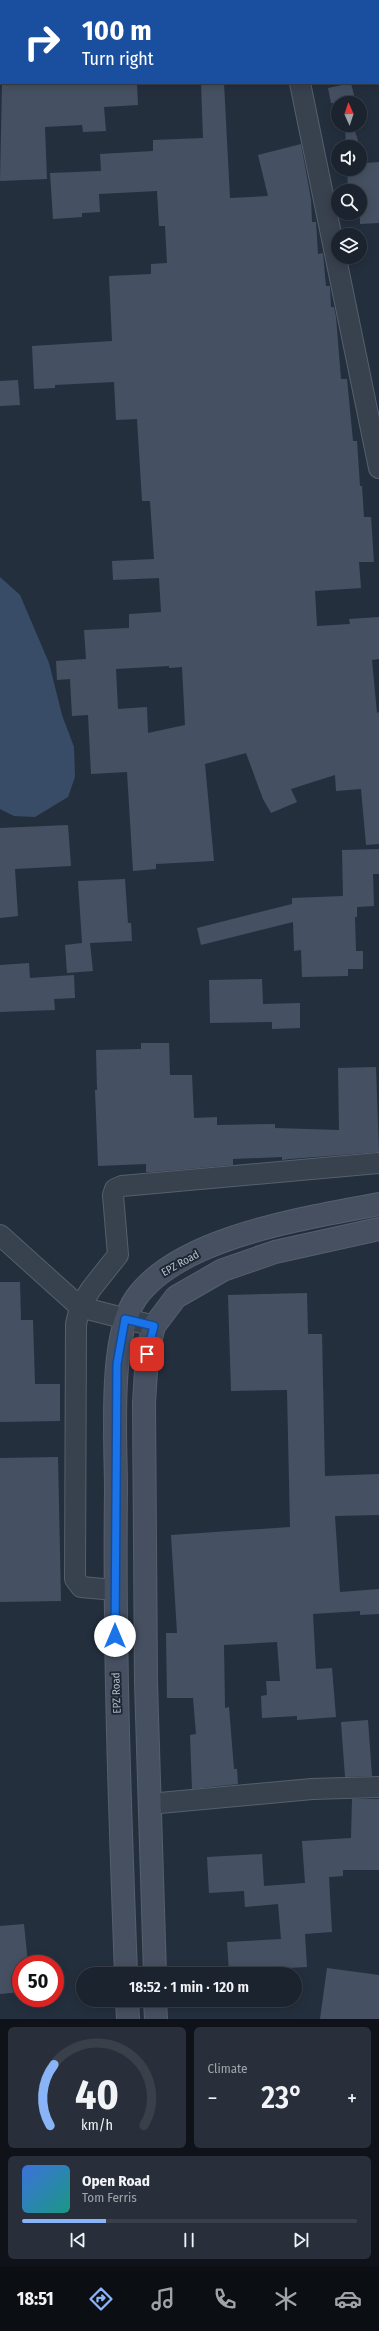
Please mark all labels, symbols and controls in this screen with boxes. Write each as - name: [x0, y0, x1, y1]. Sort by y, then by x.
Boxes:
- text: 100 m: [82, 14, 152, 47]
- icon: right: [16, 16, 68, 68]
- text: Turn right: [82, 48, 154, 70]
- north arrow: [331, 96, 367, 132]
- map controls: [331, 96, 367, 264]
- button: sound: [331, 140, 367, 176]
- button: search: [331, 184, 367, 220]
- button: layers: [331, 228, 367, 264]
- street label: EPZ Road: [159, 1248, 201, 1279]
- pin: [130, 1337, 164, 1371]
- icon: arrive: [136, 1343, 158, 1365]
- position arrow: [94, 1615, 136, 1657]
- street label: EPZ Road: [109, 1672, 124, 1714]
- speed limit sign: 50: [12, 1955, 64, 2007]
- text: 18:52 · 1 min · 120 m: [129, 1978, 249, 1996]
- text: Climate: [208, 2061, 248, 2076]
- text: 40: [75, 2069, 119, 2119]
- text: 23°: [261, 2080, 303, 2116]
- text: −: [208, 2085, 217, 2112]
- text: +: [347, 2085, 357, 2112]
- text: km/h: [81, 2116, 113, 2133]
- text: Open Road: [82, 2172, 150, 2190]
- text: Tom Ferris: [82, 2190, 137, 2205]
- icon: previous: [67, 2229, 89, 2251]
- icon: pause: [178, 2229, 200, 2251]
- icon: next: [290, 2229, 312, 2251]
- icon: directions: [87, 2285, 115, 2313]
- icon: music: [149, 2285, 177, 2313]
- icon: phone: [211, 2285, 239, 2313]
- icon: climate: [272, 2285, 300, 2313]
- icon: car: [334, 2285, 362, 2313]
- text: 18:51: [17, 2288, 54, 2310]

